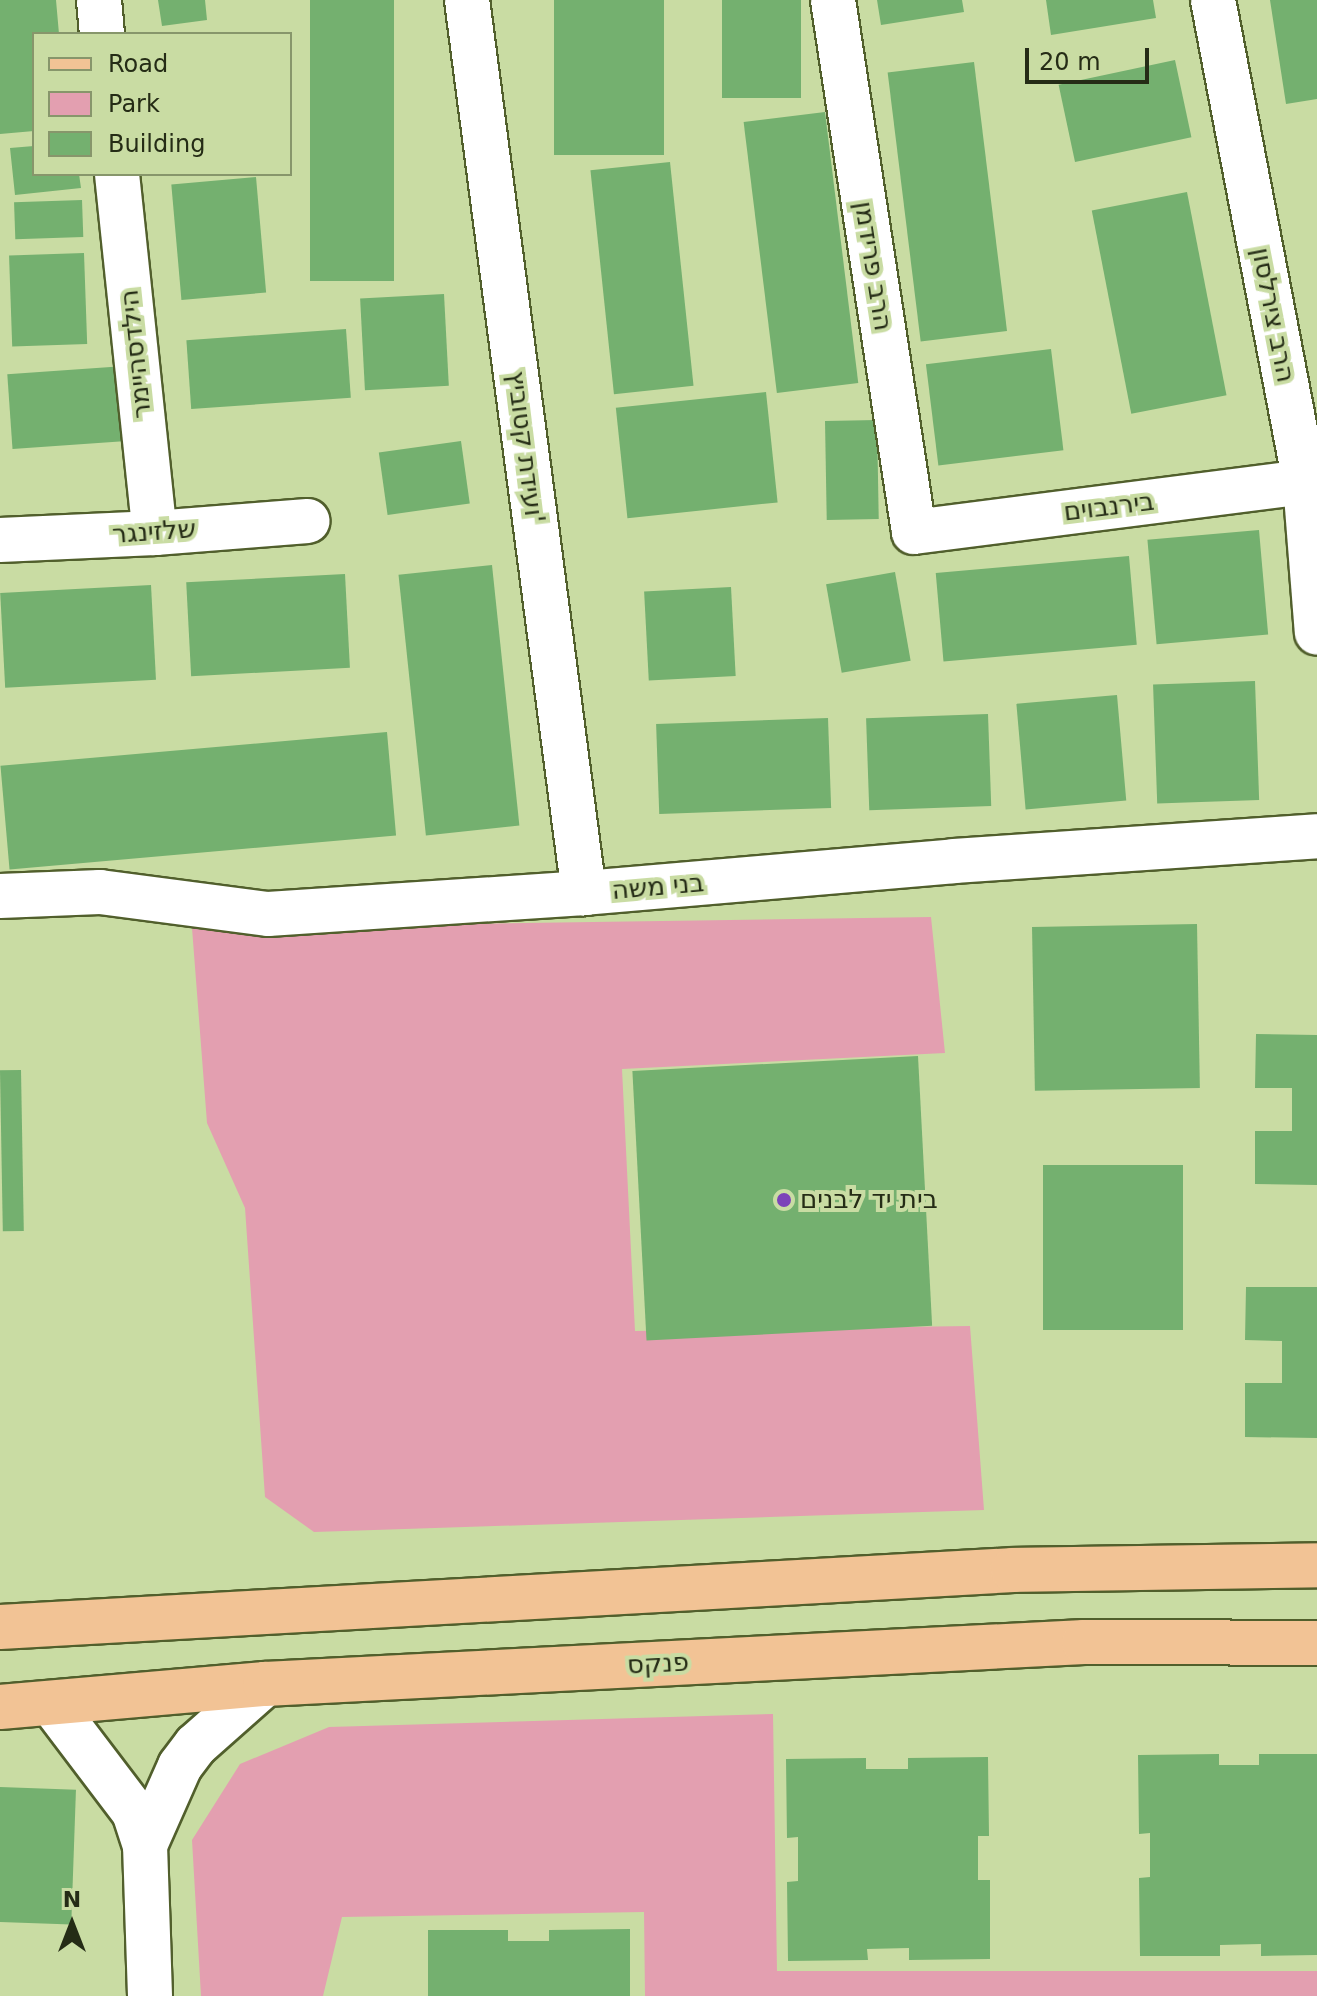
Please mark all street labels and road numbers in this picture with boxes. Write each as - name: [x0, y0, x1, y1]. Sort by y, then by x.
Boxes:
- street label: הרב פרידמן: [847, 199, 899, 333]
- street label: הרב צירלסון: [1245, 245, 1301, 385]
- street label: הילדסהיימר: [114, 288, 158, 420]
- street label: ועידת קטוביץ': [500, 369, 550, 525]
- street label: בירנבוים: [1062, 486, 1156, 528]
- street label: שלזינגר: [111, 514, 197, 550]
- street label: בני משה: [611, 867, 705, 907]
- street label: פנקס: [626, 1647, 690, 1681]

